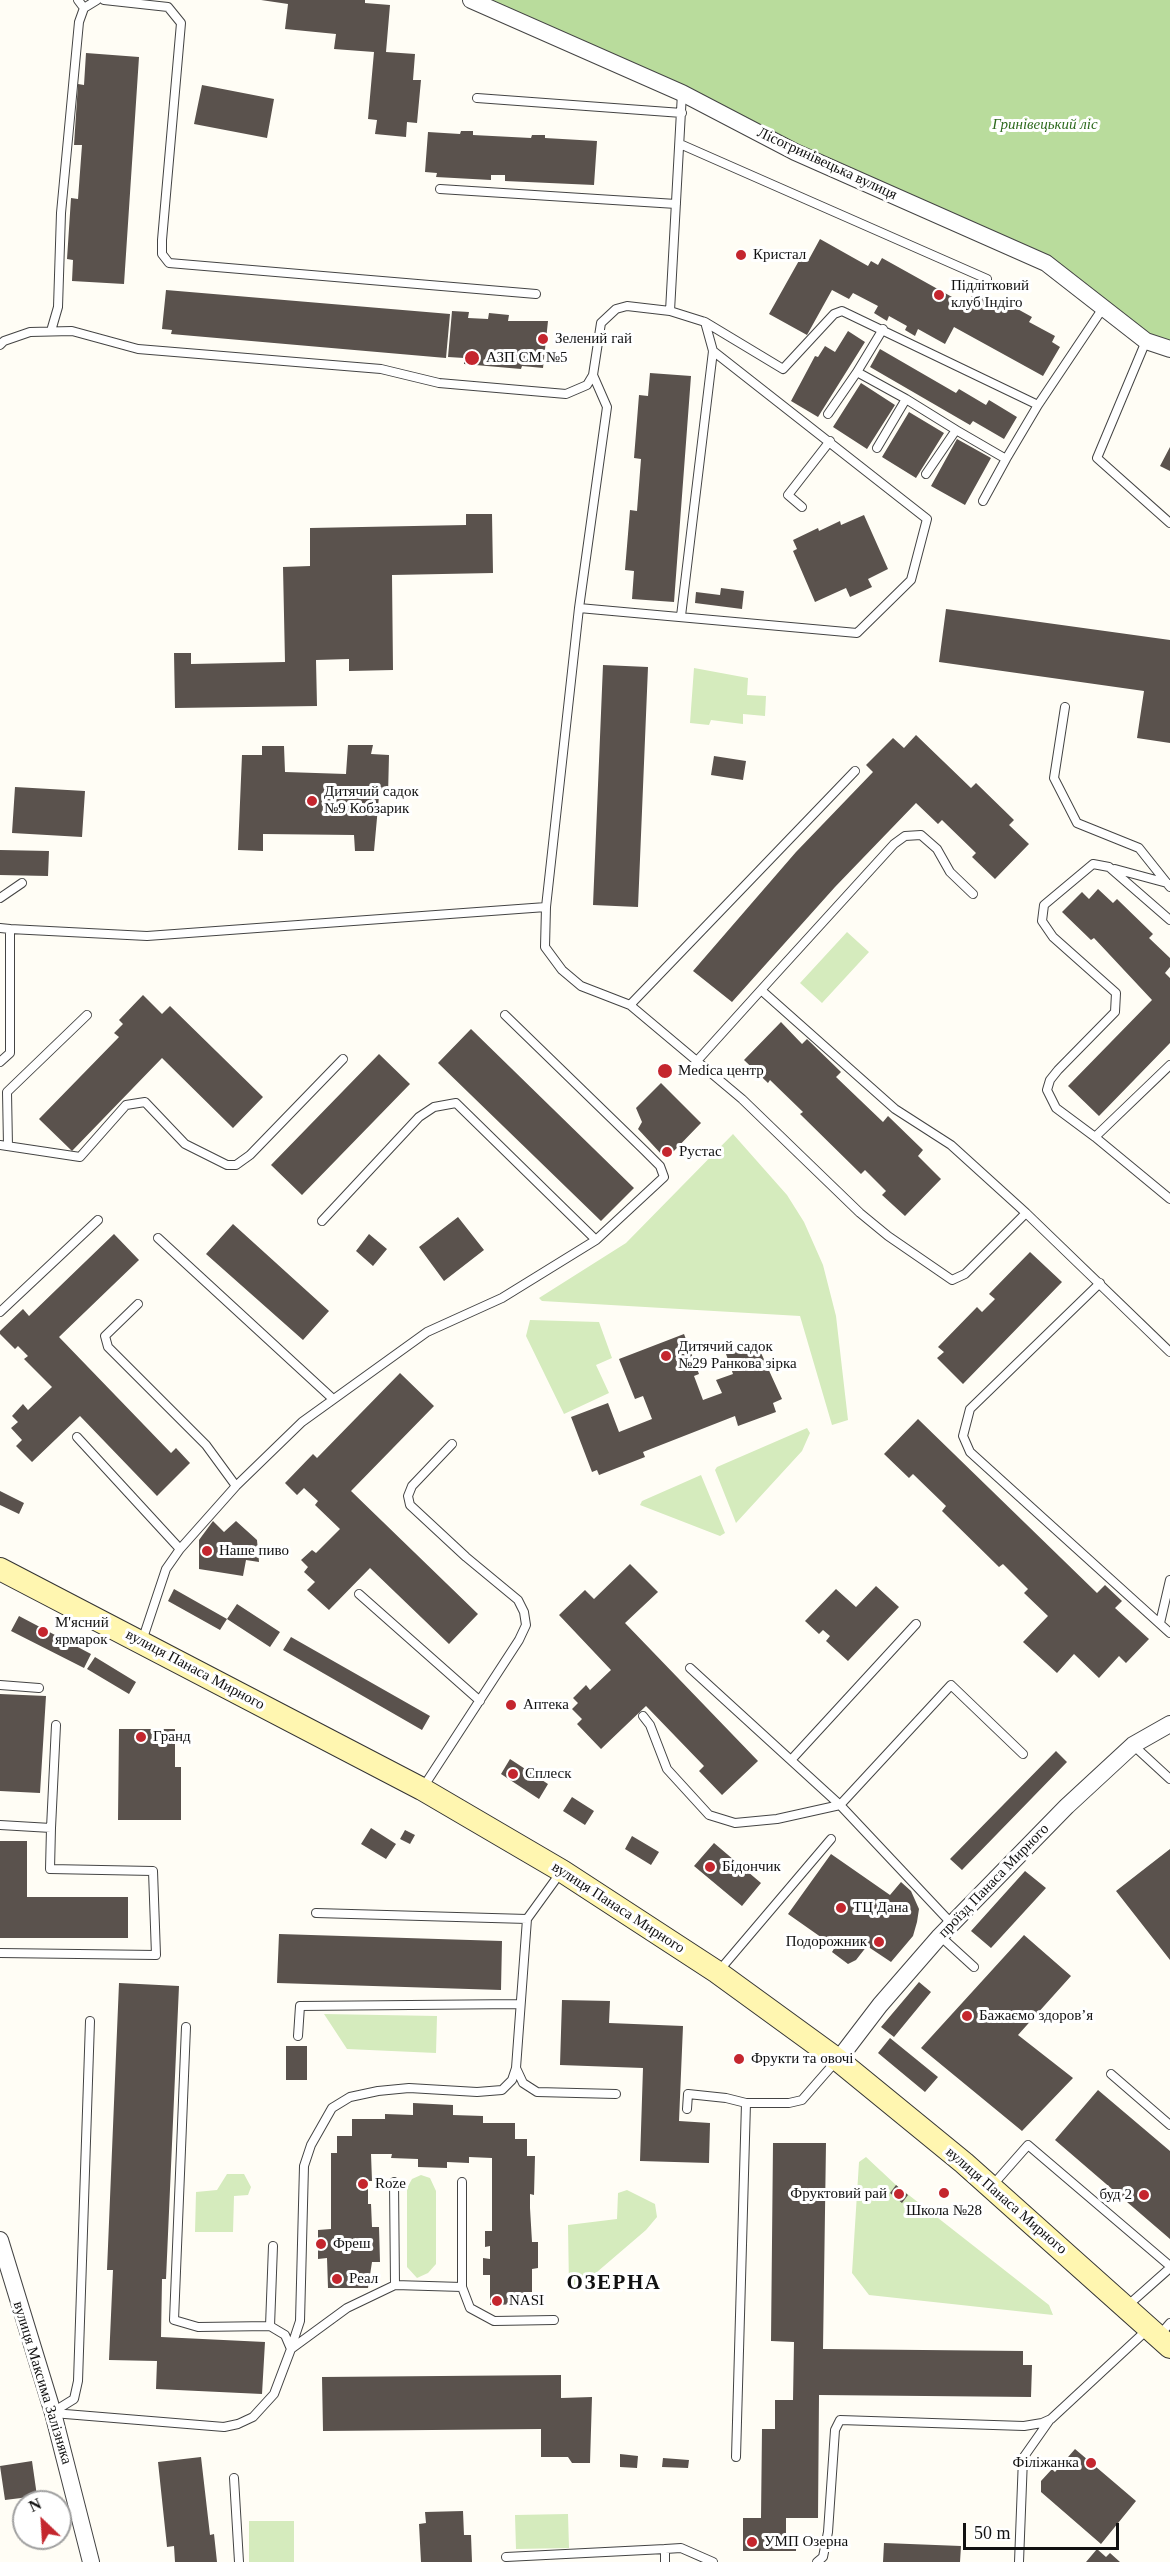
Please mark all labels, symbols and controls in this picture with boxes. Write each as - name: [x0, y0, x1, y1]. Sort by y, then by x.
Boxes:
- park label: Гринівецький ліс: [992, 116, 1098, 134]
- street label: Лісогринівецька вулиця: [754, 124, 900, 204]
- place label: Кристал: [753, 246, 806, 264]
- marker: Кристал: [734, 248, 748, 262]
- place label: Підлітковий клуб Індіго: [951, 277, 1029, 312]
- marker: Підлітковий клуб Індіго: [932, 288, 946, 302]
- place label: Зелений гай: [555, 330, 632, 348]
- marker: Зелений гай: [536, 332, 550, 346]
- marker: АЗП СМ №5: [463, 349, 481, 367]
- place label: АЗП СМ №5: [486, 349, 567, 367]
- place label: Дитячий садок №9 Кобзарик: [324, 783, 419, 818]
- marker: Дитячий садок №9 Кобзарик: [305, 794, 319, 808]
- marker: Medica центр: [656, 1062, 674, 1080]
- place label: Medica центр: [678, 1062, 764, 1080]
- place label: Рустас: [679, 1143, 722, 1161]
- marker: Рустас: [660, 1145, 674, 1159]
- place label: Дитячий садок №29 Ранкова зірка: [678, 1338, 797, 1373]
- marker: Дитячий садок №29 Ранкова зірка: [659, 1349, 673, 1363]
- place label: Наше пиво: [219, 1542, 289, 1560]
- marker: Наше пиво: [200, 1544, 214, 1558]
- place label: М'ясний ярмарок: [55, 1614, 109, 1649]
- marker: М'ясний ярмарок: [36, 1625, 50, 1639]
- street label: вулиця Панаса Мирного: [122, 1626, 268, 1714]
- place label: Аптека: [523, 1696, 569, 1714]
- marker: Аптека: [504, 1698, 518, 1712]
- place label: Гранд: [153, 1728, 191, 1746]
- marker: Гранд: [134, 1730, 148, 1744]
- place label: Сплеск: [525, 1765, 571, 1783]
- marker: Сплеск: [506, 1767, 520, 1781]
- street label: проїзд Панаса Мирного: [935, 1820, 1053, 1942]
- street label: вулиця Панаса Мирного: [548, 1858, 688, 1958]
- place label: Бідончик: [722, 1858, 781, 1876]
- marker: Бідончик: [703, 1860, 717, 1874]
- place label: ТЦ Дана: [853, 1899, 908, 1917]
- marker: ТЦ Дана: [834, 1901, 848, 1915]
- place label: Подорожник: [786, 1933, 867, 1951]
- marker: Подорожник: [872, 1935, 886, 1949]
- place label: Бажаємо здоровʼя: [979, 2007, 1093, 2025]
- marker: Бажаємо здоровʼя: [960, 2009, 974, 2023]
- place label: Фрукти та овочі: [751, 2050, 854, 2068]
- marker: Фрукти та овочі: [732, 2052, 746, 2066]
- street label: вулиця Панаса Мирного: [942, 2143, 1070, 2259]
- place label: Roze: [375, 2175, 406, 2193]
- marker: Roze: [356, 2177, 370, 2191]
- place label: Фруктовий рай: [790, 2185, 887, 2203]
- marker: Школа №28: [937, 2186, 951, 2200]
- place label: буд 2: [1100, 2186, 1132, 2204]
- marker: Фруктовий рай: [892, 2187, 906, 2201]
- marker: буд 2: [1137, 2188, 1151, 2202]
- place label: Школа №28: [906, 2202, 982, 2220]
- place label: Фреш: [333, 2235, 371, 2253]
- marker: Фреш: [314, 2237, 328, 2251]
- place label: Реал: [349, 2270, 378, 2288]
- district label: ОЗЕРНА: [567, 2271, 661, 2297]
- marker: Реал: [330, 2272, 344, 2286]
- place label: NASI: [509, 2292, 544, 2310]
- marker: NASI: [490, 2294, 504, 2308]
- street label: вулиця Максима Залізняка: [9, 2299, 75, 2467]
- place label: Філіжанка: [1013, 2454, 1079, 2472]
- marker: Філіжанка: [1084, 2456, 1098, 2470]
- north arrow: [12, 2490, 72, 2550]
- text: N: [26, 2495, 44, 2515]
- scale bar: [966, 2511, 1122, 2549]
- text: 50 m: [974, 2523, 1011, 2543]
- place label: УМП Озерна: [764, 2533, 848, 2551]
- marker: УМП Озерна: [745, 2535, 759, 2549]

